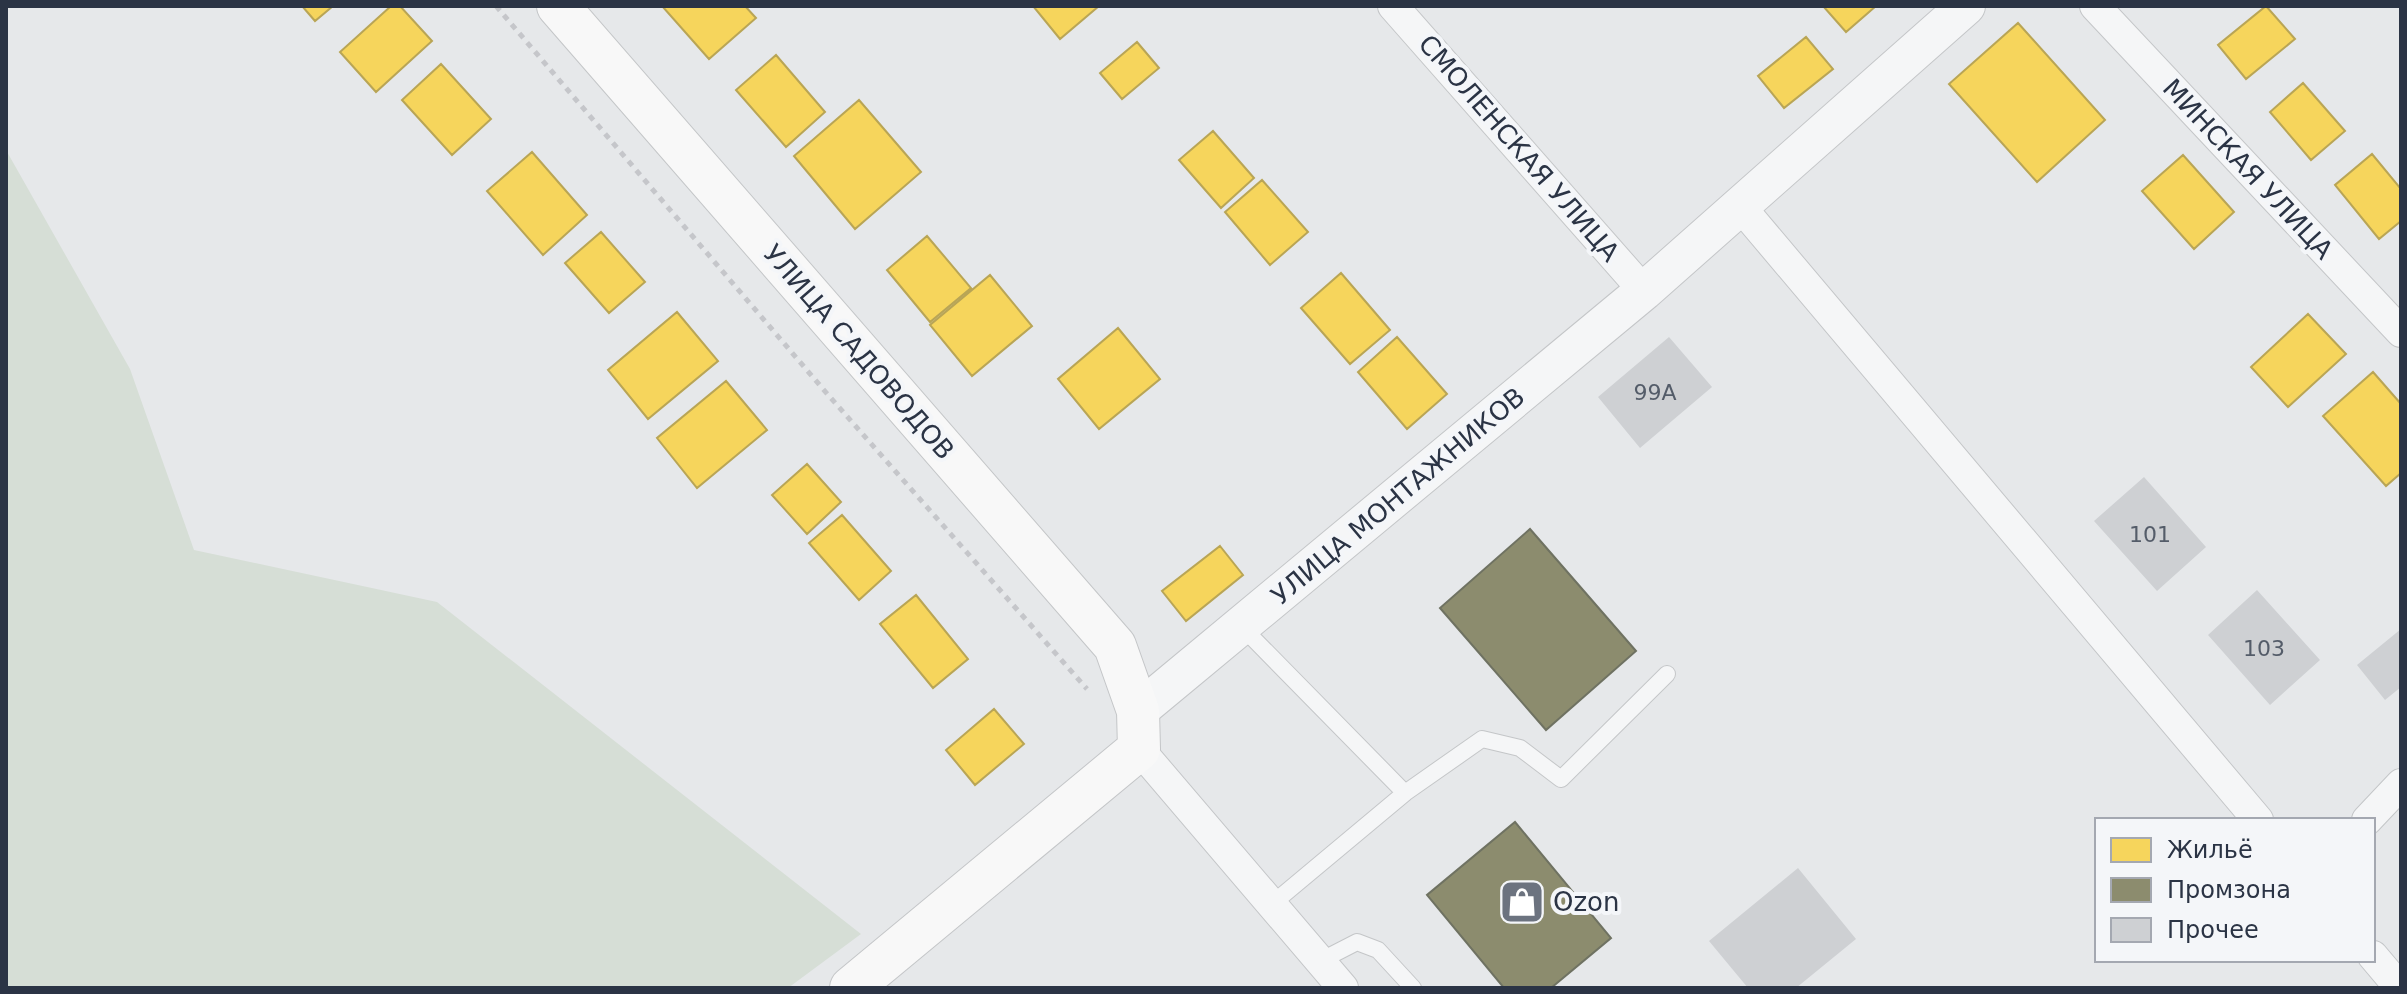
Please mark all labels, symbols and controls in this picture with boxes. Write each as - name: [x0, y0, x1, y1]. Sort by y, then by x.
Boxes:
- street label: СМОЛЕНСКАЯ УЛИЦА: [1413, 29, 1626, 267]
- street label: МИНСКАЯ УЛИЦА: [2157, 73, 2339, 265]
- street label: УЛИЦА САДОВОДОВ: [758, 238, 960, 466]
- house number: 99А: [1633, 380, 1677, 405]
- street label: УЛИЦА МОНТАЖНИКОВ: [1265, 381, 1531, 611]
- house number: 101: [2129, 522, 2171, 547]
- house number: 103: [2243, 636, 2285, 661]
- legend: [2095, 818, 2375, 962]
- text: Жильё: [2167, 836, 2253, 864]
- text: Промзона: [2167, 876, 2291, 904]
- shop icon: Ozon: [1498, 878, 1546, 926]
- place label: Ozon: [1553, 887, 1620, 917]
- text: Прочее: [2167, 916, 2259, 944]

